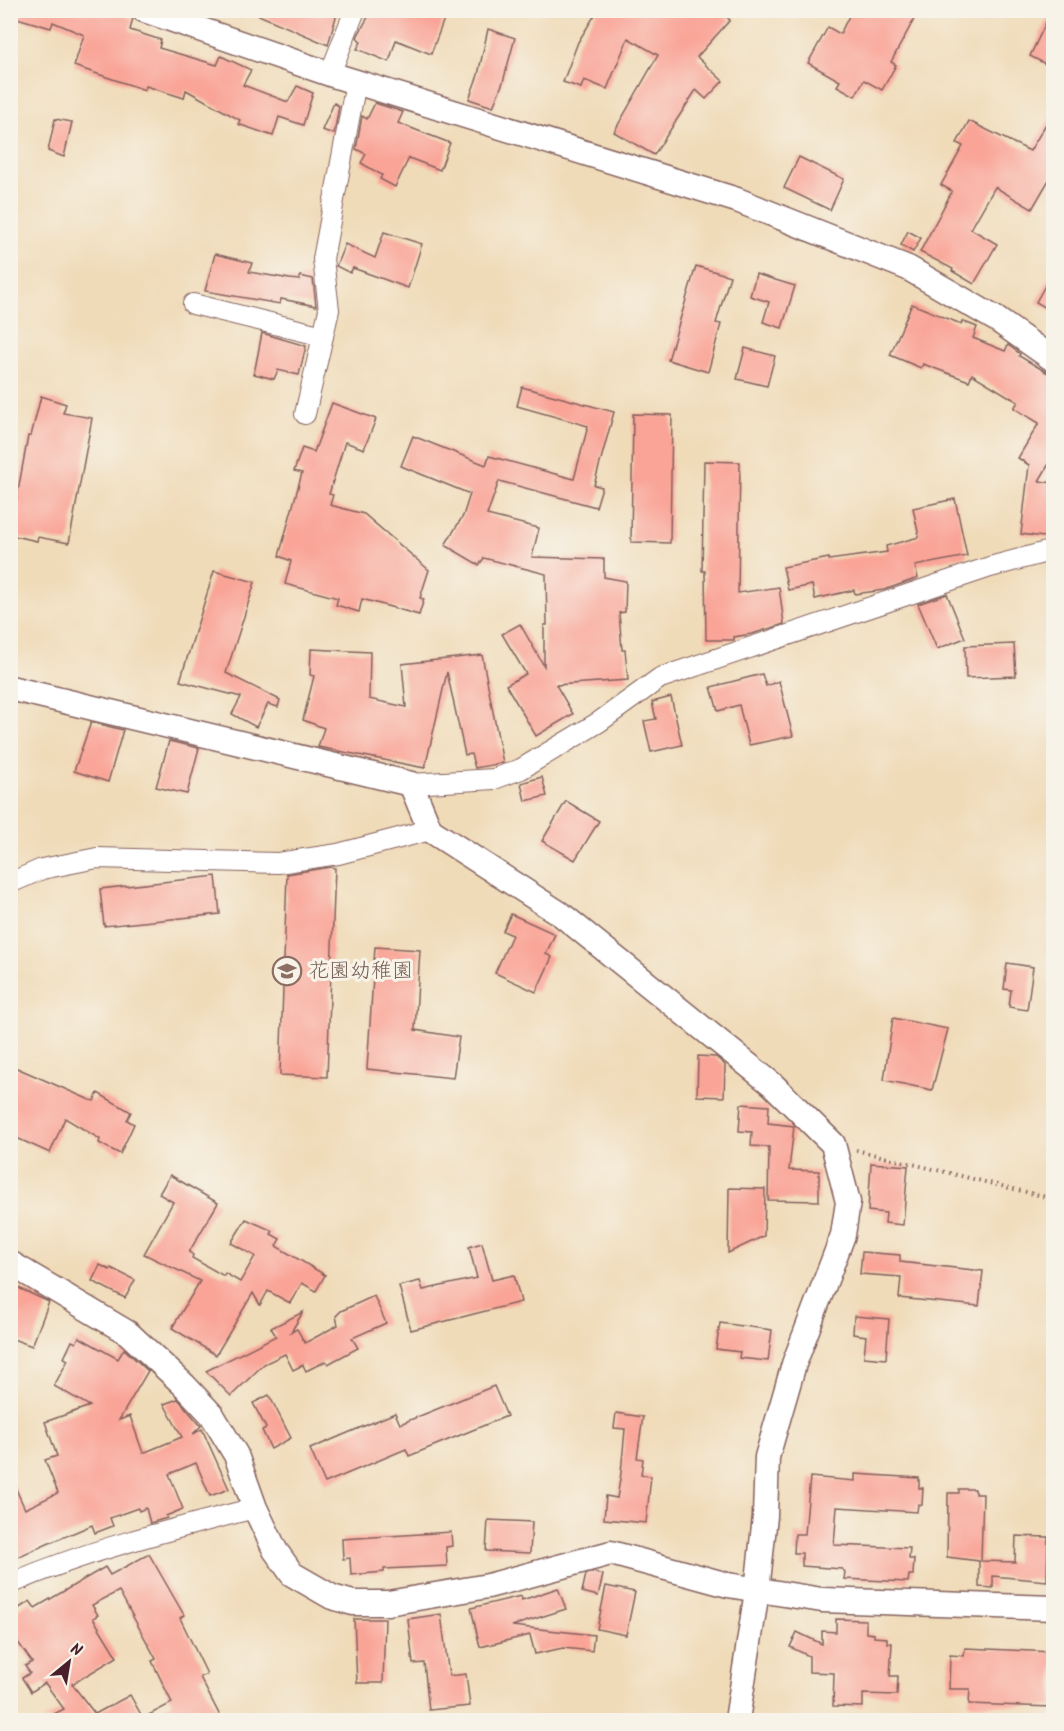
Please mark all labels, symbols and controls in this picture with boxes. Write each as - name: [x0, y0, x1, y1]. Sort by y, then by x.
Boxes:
- school or university icon: 花園幼稚園: [271, 955, 303, 987]
- place label: 花園幼稚園: [308, 955, 413, 988]
- north arrow: [39, 1632, 99, 1692]
- text: N: [65, 1637, 86, 1664]

